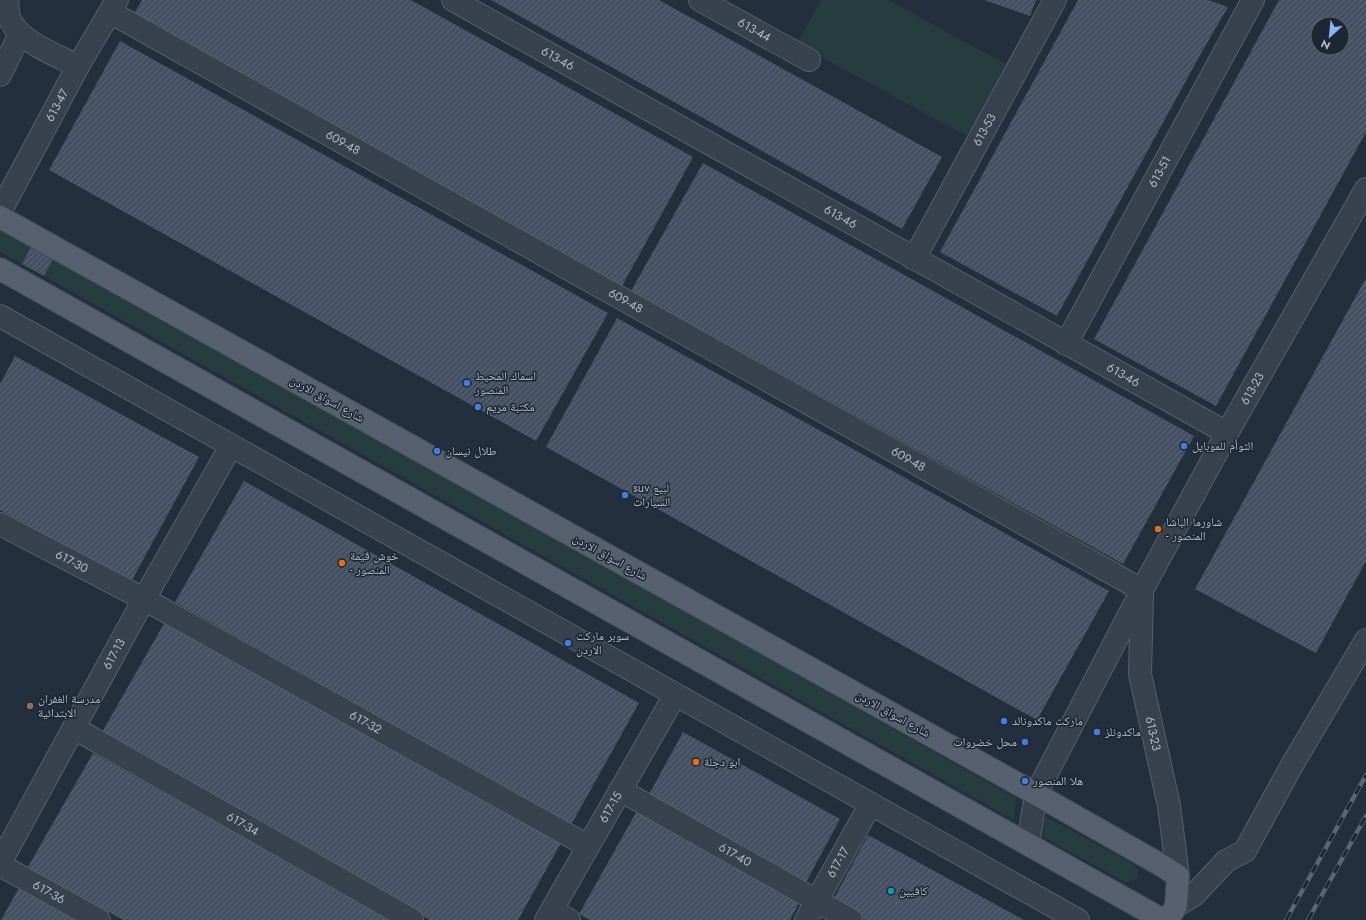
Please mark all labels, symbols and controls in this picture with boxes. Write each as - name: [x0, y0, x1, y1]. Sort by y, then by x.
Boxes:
- street label: 613-44: [734, 13, 774, 46]
- north arrow: [1310, 16, 1350, 56]
- text: N: [1318, 36, 1333, 54]
- street label: 613-46: [538, 42, 578, 75]
- street label: 613-47: [41, 85, 73, 125]
- street label: 613-53: [968, 110, 1001, 149]
- street label: 609-48: [322, 126, 364, 159]
- street label: 613-51: [1144, 153, 1176, 191]
- street label: 613-46: [821, 200, 860, 233]
- street label: 609-48: [605, 284, 646, 318]
- street label: 613-46: [1103, 358, 1143, 391]
- place label: اسماك المحيط المنصور: [474, 367, 536, 399]
- street label: 613-23: [1236, 369, 1269, 408]
- street label: شارع اسواق الاردن: [286, 371, 368, 427]
- marker: اسماك المحيط المنصور: [462, 378, 472, 388]
- place label: مكتبة مريم: [486, 398, 535, 416]
- marker: مكتبة مريم: [473, 402, 483, 412]
- place label: التوأم للموبايل: [1192, 437, 1253, 455]
- marker: التوأم للموبايل: [1179, 441, 1189, 451]
- place label: طلال نيسان: [445, 442, 497, 460]
- street label: 609-48: [888, 442, 929, 476]
- marker: طلال نيسان: [432, 446, 442, 456]
- place label: suv لبيع السيارات: [633, 479, 671, 511]
- marker: suv لبيع السيارات: [620, 490, 630, 500]
- place label: شاورما الباشا - المنصور: [1166, 513, 1222, 545]
- marker: شاورما الباشا - المنصور: [1153, 524, 1163, 534]
- street label: شارع اسواق الاردن: [569, 529, 651, 585]
- street label: 617-30: [52, 545, 91, 577]
- place label: خوش قيمة - المنصور: [350, 547, 399, 579]
- marker: خوش قيمة - المنصور: [337, 558, 347, 568]
- place label: سوبر ماركت الاردن: [576, 627, 629, 659]
- street label: 617-13: [98, 635, 130, 673]
- marker: سوبر ماركت الاردن: [563, 638, 573, 648]
- street label: شارع اسواق الاردن: [852, 686, 934, 742]
- place label: مدرسة الغفران الابتدائية: [38, 690, 100, 722]
- marker: مدرسة الغفران الابتدائية: [25, 701, 35, 711]
- street label: 617-32: [346, 706, 385, 739]
- place label: ماركت ماكدونالد: [1012, 712, 1083, 730]
- street label: 613-23: [1141, 715, 1166, 753]
- marker: ماركت ماكدونالد: [999, 716, 1009, 726]
- place label: ماكدونلز: [1104, 723, 1141, 741]
- marker: ماكدونلز: [1092, 727, 1102, 737]
- place label: محل خضروات: [953, 733, 1017, 751]
- marker: محل خضروات: [1020, 737, 1030, 747]
- place label: ابو دجلة: [704, 753, 740, 771]
- marker: ابو دجلة: [691, 757, 701, 767]
- place label: هلا المنصور: [1032, 772, 1083, 790]
- marker: هلا المنصور: [1020, 776, 1030, 786]
- street label: 617-15: [595, 788, 627, 826]
- street label: 617-34: [223, 807, 262, 840]
- street label: 617-40: [715, 838, 755, 871]
- street label: 617-17: [822, 843, 854, 881]
- street label: 617-36: [29, 876, 69, 909]
- place label: كافيين: [899, 882, 928, 900]
- marker: كافيين: [886, 886, 896, 896]

